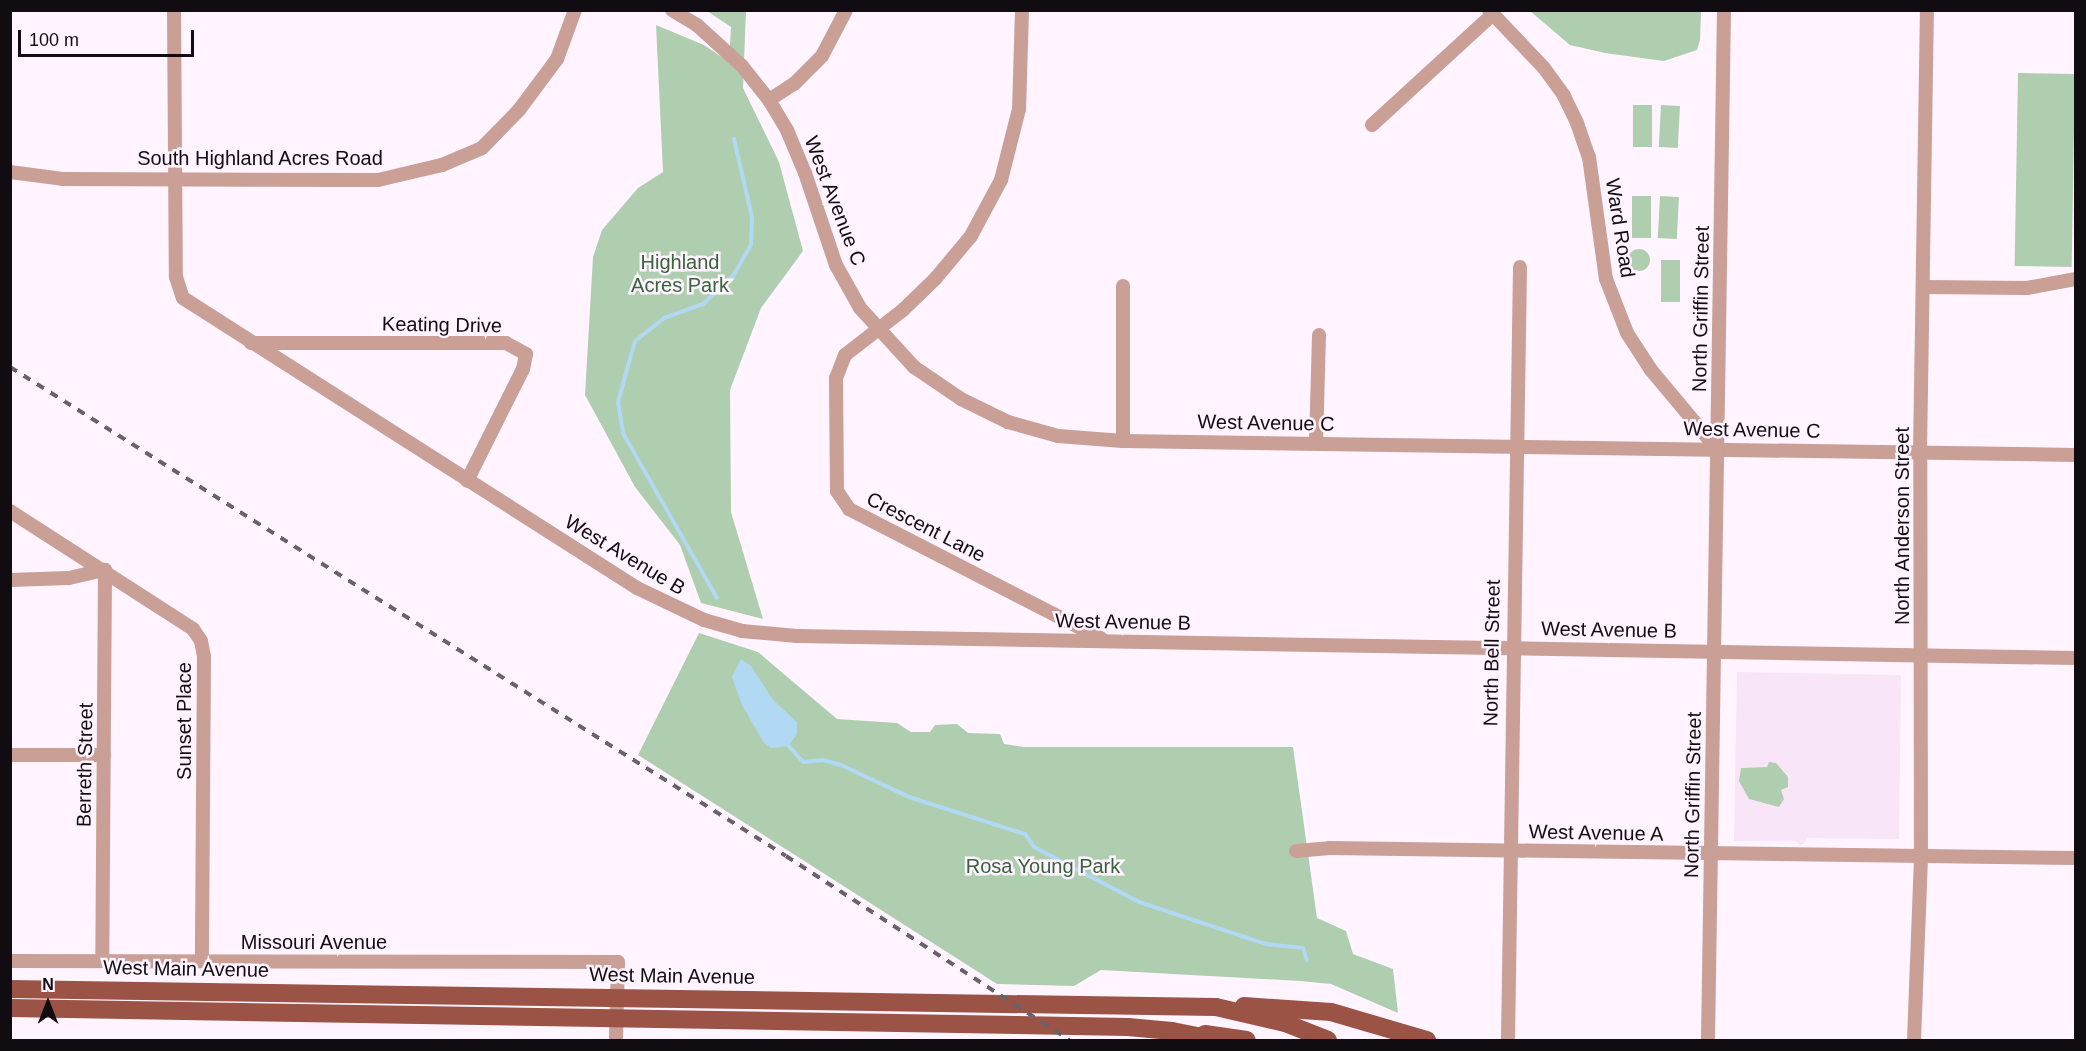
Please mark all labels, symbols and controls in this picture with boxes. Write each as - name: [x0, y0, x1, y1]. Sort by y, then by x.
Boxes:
- scale bar: [21, 18, 196, 56]
- text: 100 m: [29, 30, 79, 50]
- street label: West Avenue C: [799, 132, 871, 270]
- street label: South Highland Acres Road: [137, 146, 383, 170]
- street label: Ward Road: [1600, 177, 1640, 279]
- street label: North Griffin Street: [1688, 226, 1714, 392]
- park label: Highland Acres Park: [631, 250, 729, 297]
- street label: Keating Drive: [382, 312, 502, 338]
- street label: West Avenue C: [1197, 410, 1335, 436]
- street label: West Avenue C: [1683, 417, 1821, 443]
- street label: North Anderson Street: [1890, 427, 1914, 625]
- street label: Crescent Lane: [863, 487, 989, 567]
- street label: West Avenue B: [560, 509, 690, 601]
- street label: North Bell Street: [1479, 579, 1505, 727]
- street label: West Avenue B: [1054, 609, 1192, 635]
- street label: West Avenue B: [1540, 617, 1678, 643]
- street label: Sunset Place: [172, 662, 196, 780]
- street label: Berreth Street: [72, 703, 98, 827]
- street label: North Griffin Street: [1680, 712, 1706, 878]
- street label: West Avenue A: [1527, 820, 1665, 846]
- park label: Rosa Young Park: [966, 854, 1120, 878]
- street label: Missouri Avenue: [240, 930, 388, 954]
- street label: West Main Avenue: [102, 956, 270, 982]
- street label: West Main Avenue: [588, 963, 756, 989]
- north arrow: [18, 973, 78, 1033]
- text: N: [42, 976, 54, 993]

